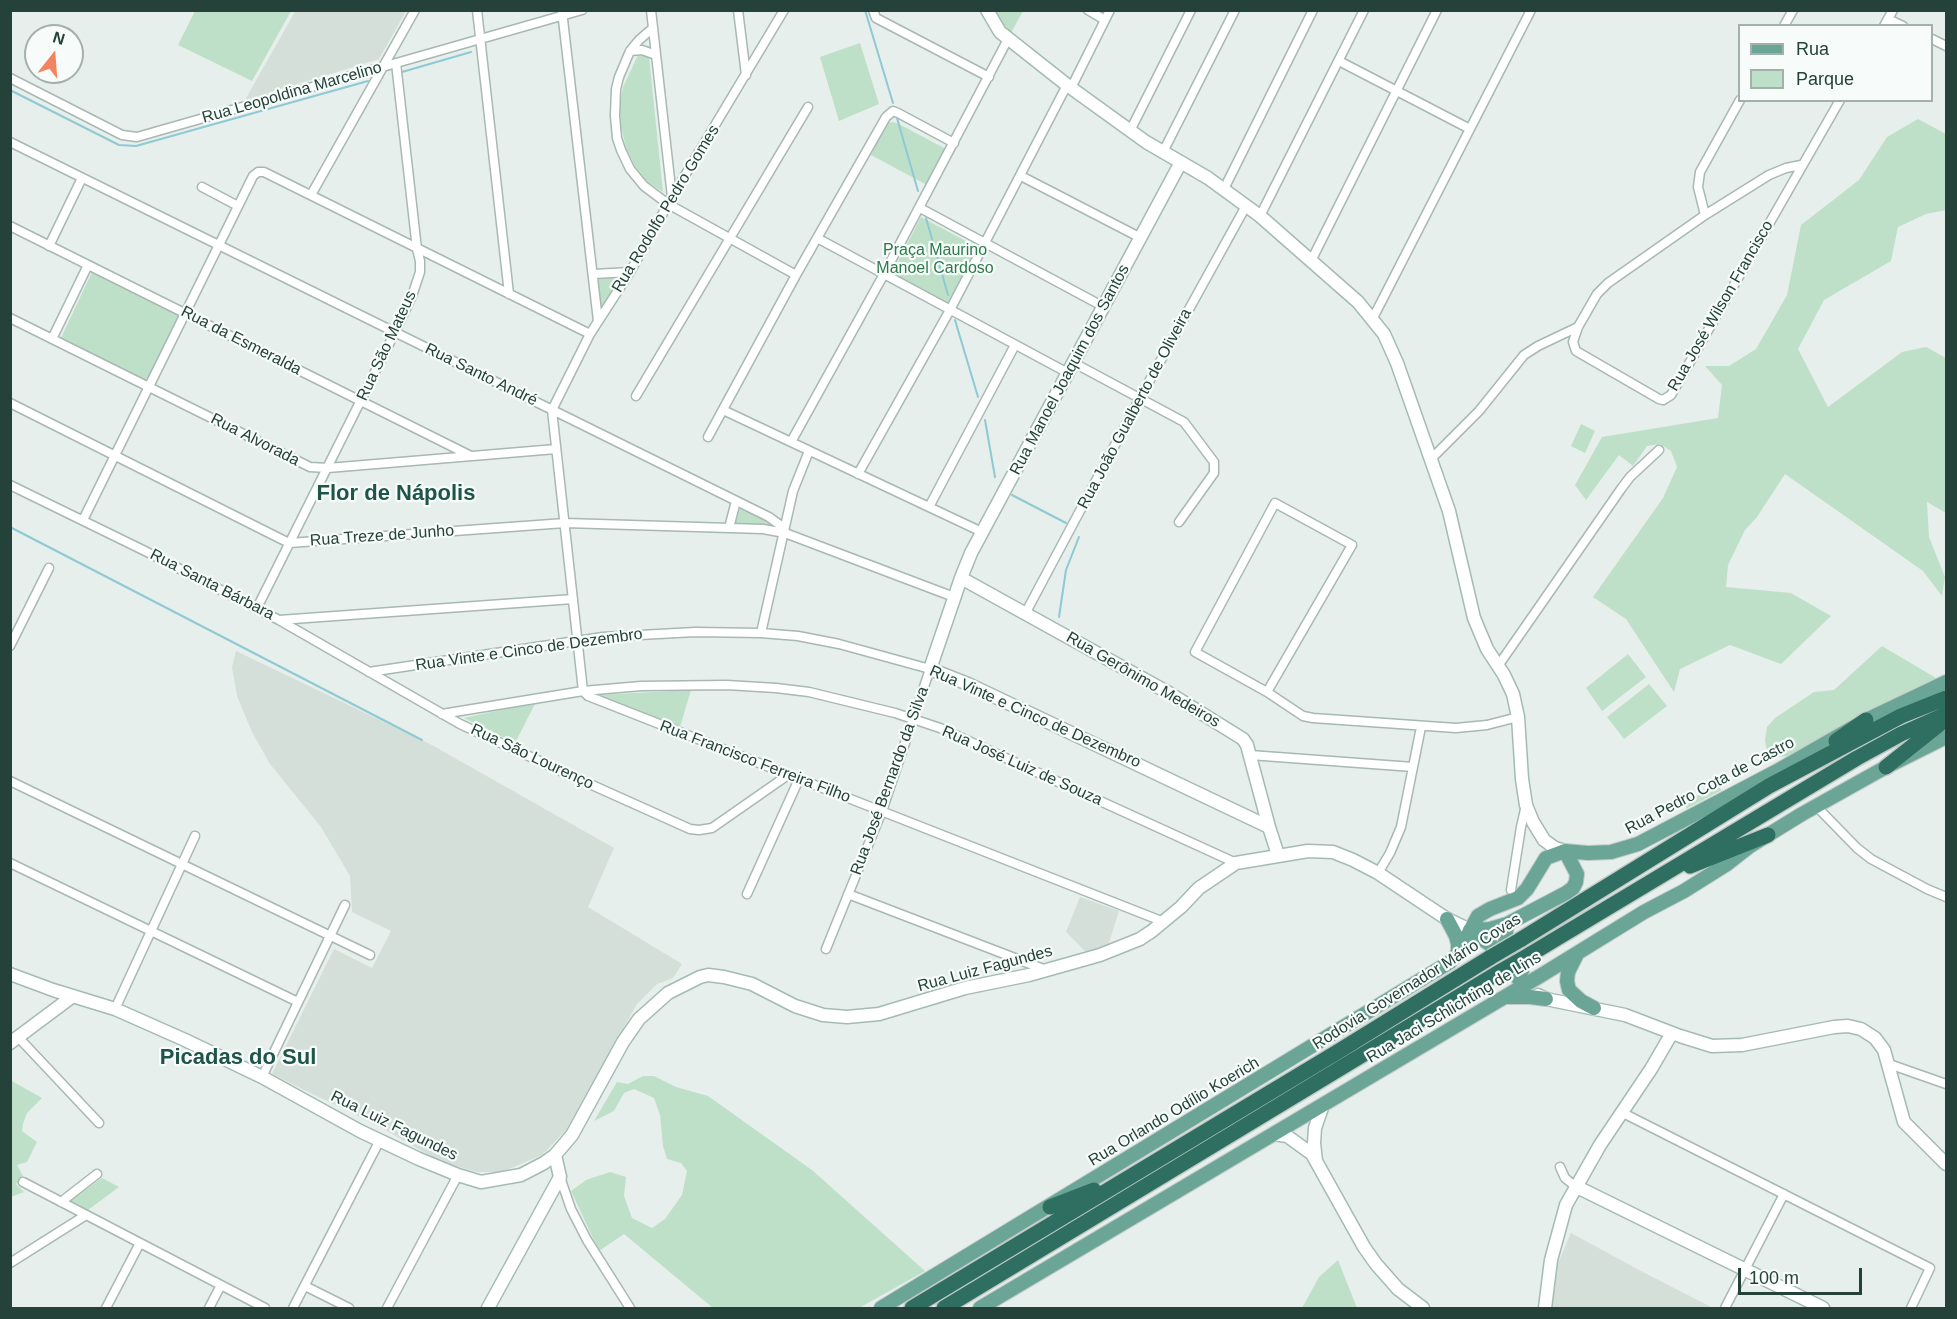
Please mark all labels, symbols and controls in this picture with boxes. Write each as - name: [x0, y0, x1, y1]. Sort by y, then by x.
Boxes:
- north arrow: [24, 24, 84, 84]
- legend: [1738, 24, 1933, 102]
- text: N: [51, 28, 67, 48]
- text: Rua: [1796, 39, 1829, 59]
- street label: Rua Leopoldina Marcelino: [200, 58, 384, 128]
- text: Parque: [1796, 69, 1854, 89]
- street label: Rua Rodolfo Pedro Gomes: [608, 122, 724, 296]
- street label: Rua José Wilson Francisco: [1664, 217, 1778, 395]
- park label: Praça Maurino Manoel Cardoso: [876, 241, 994, 279]
- street label: Rua Manoel Joaquim dos Santos: [1006, 261, 1134, 479]
- street label: Rua São Mateus: [353, 288, 421, 404]
- street label: Rua da Esmeralda: [178, 302, 304, 380]
- street label: Rua João Gualberto de Oliveira: [1074, 306, 1196, 512]
- street label: Rua Santo André: [422, 339, 540, 411]
- street label: Rua Alvorada: [207, 409, 303, 471]
- district label: Flor de Nápolis: [317, 481, 475, 507]
- street label: Rua Treze de Junho: [309, 521, 455, 551]
- street label: Rua Santa Bárbara: [147, 545, 277, 625]
- street label: Rua Vinte e Cinco de Dezembro: [414, 625, 644, 675]
- street label: Rua Gerônimo Medeiros: [1063, 628, 1223, 732]
- street label: Rua Vinte e Cinco de Dezembro: [926, 662, 1144, 772]
- street label: Rua José Bernardo da Silva: [847, 684, 933, 878]
- street label: Rua Francisco Ferreira Filho: [657, 717, 853, 807]
- street label: Rua São Lourenço: [467, 720, 597, 794]
- street label: Rua José Luiz de Souza: [939, 722, 1105, 810]
- street label: Rua Pedro Cota de Castro: [1622, 733, 1798, 839]
- street label: Rodovia Governador Mário Covas: [1309, 910, 1525, 1054]
- street label: Rua Luiz Fagundes: [916, 942, 1054, 996]
- street label: Rua Jaci Schlichting de Lins: [1363, 948, 1545, 1068]
- district label: Picadas do Sul: [160, 1045, 316, 1071]
- street label: Rua Orlando Odílio Koerich: [1085, 1053, 1263, 1171]
- street label: Rua Luiz Fagundes: [327, 1087, 461, 1165]
- scale bar: [1741, 1256, 1866, 1294]
- text: 100 m: [1749, 1268, 1799, 1288]

